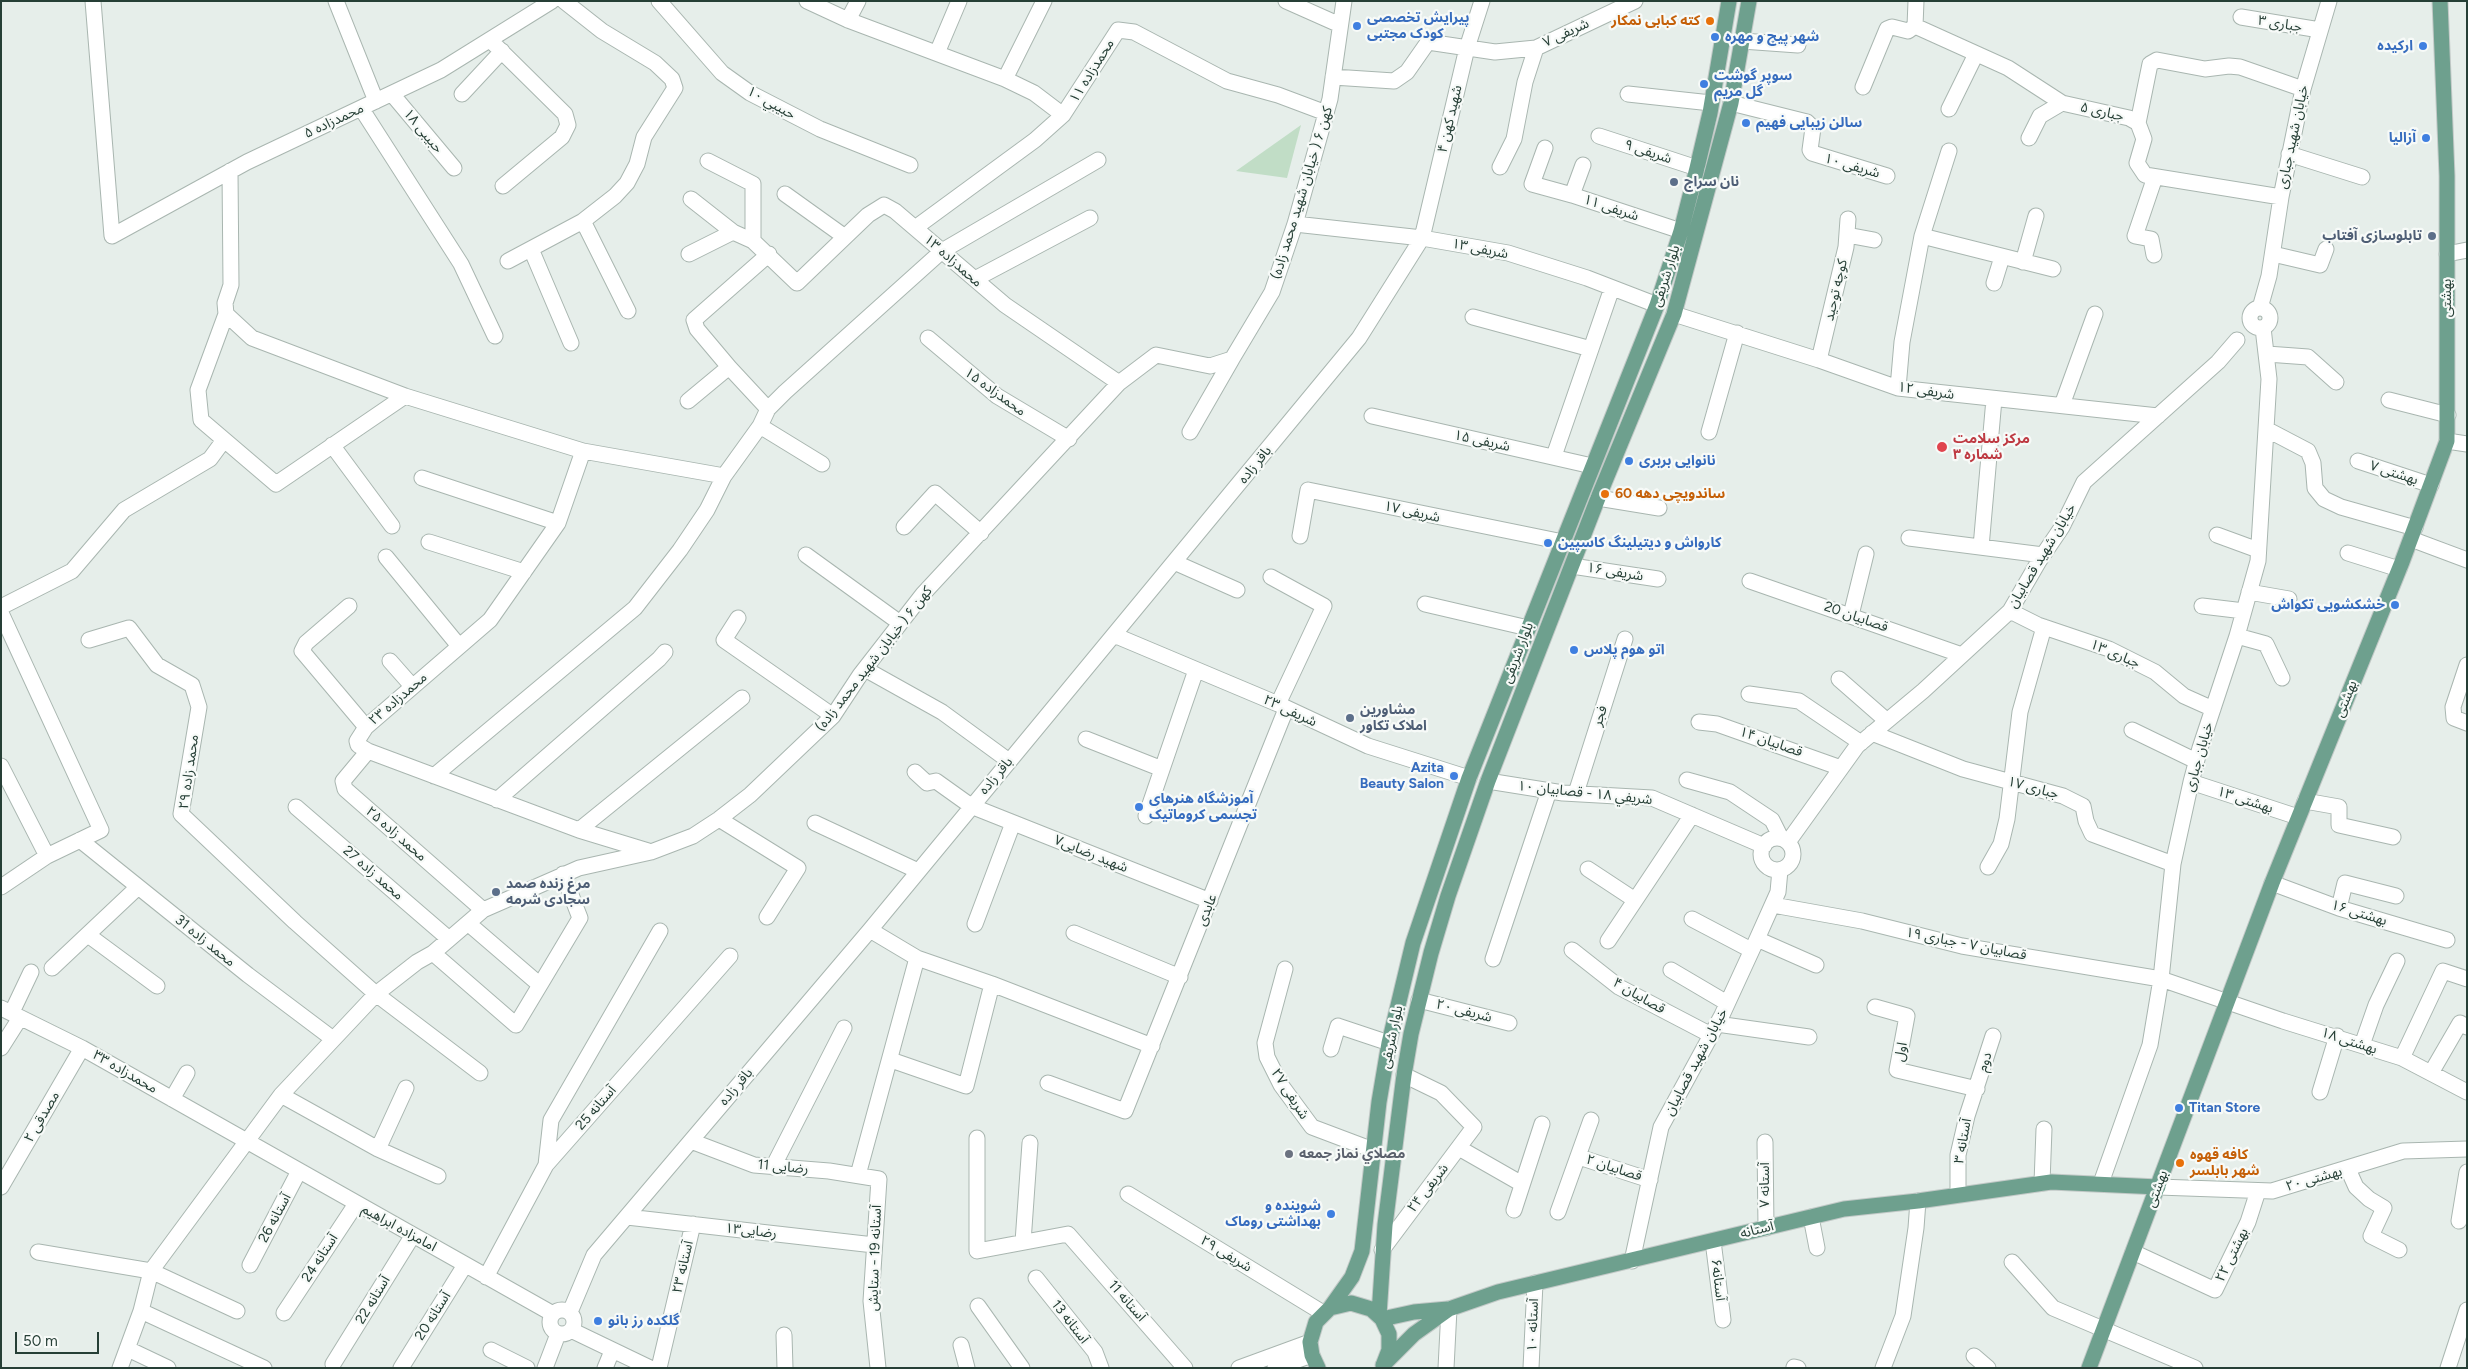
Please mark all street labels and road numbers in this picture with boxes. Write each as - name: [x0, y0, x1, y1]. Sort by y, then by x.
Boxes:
- street label: جباری ۳: [2257, 12, 2303, 36]
- street label: شریفی ۷: [1540, 15, 1592, 51]
- street label: محمدزاده ۱۱: [1066, 36, 1118, 106]
- street label: حبيبي ١٠: [744, 83, 798, 123]
- street label: شهید کهن ۴: [1434, 84, 1466, 154]
- street label: خیابان شهید جباری: [2274, 84, 2312, 190]
- street label: جباری ۵: [2078, 99, 2126, 125]
- street label: محمدزاده ۵: [302, 100, 366, 142]
- street label: حبیبی ۱۸: [400, 105, 446, 157]
- street label: کهن ۶ ( خیابان شهید محمد زاده): [1268, 105, 1336, 281]
- street label: شریفی ۹: [1622, 136, 1674, 168]
- street label: شریفی ۱۰: [1822, 150, 1882, 182]
- street label: شریفی ۱۱: [1581, 191, 1641, 225]
- street label: محمدزاده ۱۳: [920, 231, 986, 291]
- street label: شریفی ۱۳: [1450, 235, 1510, 263]
- street label: بلوار شریفی: [1648, 243, 1684, 309]
- street label: کوچه توحید: [1821, 258, 1851, 322]
- street label: بهشتی: [2439, 279, 2455, 317]
- street label: محمدزاده ۱۵: [961, 364, 1029, 420]
- street label: شریفی ۱۲: [1897, 379, 1955, 403]
- street label: شریفی ۱۵: [1452, 427, 1512, 455]
- street label: باقر زاده: [1235, 443, 1275, 487]
- street label: بهشتی ۷: [2368, 457, 2420, 489]
- street label: شریفی ۱۷: [1382, 498, 1442, 526]
- street label: خیابان شهید قصابیان: [2004, 501, 2080, 611]
- street label: شریفی ۱۶: [1586, 559, 1644, 585]
- street label: کهن ۶ ( خیابان شهید محمد زاده): [812, 583, 936, 735]
- street label: قصابیان 20: [1822, 598, 1890, 636]
- street label: بلوار شریفی: [1499, 620, 1537, 686]
- street label: جباری ۱۳: [2088, 636, 2142, 672]
- street label: محمدزاده ۲۳: [365, 669, 431, 729]
- street label: بهشتی: [2331, 678, 2361, 720]
- street label: شریفی ۲۳: [1261, 691, 1319, 731]
- street label: فجر: [1589, 704, 1611, 728]
- street label: خیابان جباری: [2181, 720, 2217, 794]
- street label: قصابیان ۱۴: [1737, 723, 1805, 761]
- street label: محمد زاده ۲۹: [175, 734, 203, 810]
- street label: باقر زاده: [976, 754, 1016, 798]
- street label: جباری ۱۷: [2006, 773, 2060, 803]
- street label: شريفي ۱۸ - قصابیان ۱۰: [1517, 778, 1653, 808]
- street label: بهشتی ۱۳: [2215, 783, 2275, 817]
- street label: محمد زاده ۲۵: [362, 803, 430, 865]
- street label: شهید رضایی۷: [1052, 832, 1130, 876]
- street label: محمد زاده 27: [339, 842, 407, 904]
- street label: عابدی: [1193, 892, 1221, 928]
- street label: بهشتی ۱۶: [2329, 897, 2389, 929]
- street label: محمد زاده 31: [172, 912, 238, 970]
- street label: قصابيان ۷ - جباری ۱۹: [1904, 924, 2028, 964]
- street label: قصابیان ۴: [1610, 974, 1668, 1018]
- street label: شریفی ۲۰: [1434, 996, 1494, 1026]
- street label: بلوار شریفی: [1377, 1004, 1407, 1070]
- street label: خیابان شهید قصابیان: [1661, 1006, 1731, 1118]
- street label: بهشتی ۱۸: [2319, 1024, 2379, 1058]
- street label: اول: [1891, 1041, 1911, 1063]
- street label: محمدزاده ۳۳: [90, 1047, 160, 1097]
- street label: دوم: [1974, 1050, 1996, 1074]
- street label: باقر زاده: [716, 1065, 756, 1109]
- street label: شریفی ۲۷: [1267, 1066, 1313, 1122]
- street label: آستانه 25: [572, 1082, 620, 1134]
- street label: مصدقی ۲: [21, 1089, 63, 1145]
- street label: آستانه ۳: [1951, 1117, 1975, 1165]
- street label: قصابیان ۲: [1584, 1151, 1644, 1185]
- street label: رضایی 11: [757, 1156, 809, 1178]
- street label: شریفی ۲۴: [1404, 1160, 1452, 1216]
- street label: آستانه ۷: [1757, 1162, 1773, 1208]
- street label: بهشتی ۲۰: [2284, 1163, 2344, 1195]
- street label: بهشتی: [2142, 1168, 2172, 1210]
- street label: آستانه 26: [255, 1191, 295, 1245]
- street label: امامزاده ابراهیم: [359, 1200, 439, 1256]
- street label: آستانه 19 - ستایش: [865, 1205, 885, 1311]
- street label: آستانه: [1738, 1218, 1776, 1242]
- street label: رضایی۱۳: [724, 1220, 778, 1242]
- street label: بهشتی ۲۲: [2212, 1225, 2252, 1285]
- street label: آستانه 24: [298, 1231, 342, 1285]
- street label: شریفی ۲۹: [1197, 1232, 1255, 1276]
- street label: آستانه ۲۳: [669, 1239, 697, 1295]
- street label: آستانه۶: [1707, 1258, 1729, 1302]
- street label: آستانه 22: [352, 1273, 394, 1327]
- street label: آستانه 11: [1105, 1277, 1149, 1325]
- street label: آستانه 20: [411, 1288, 455, 1344]
- street label: آستانه 13: [1048, 1297, 1092, 1347]
- street label: آستانه ۱۰: [1524, 1298, 1542, 1352]

